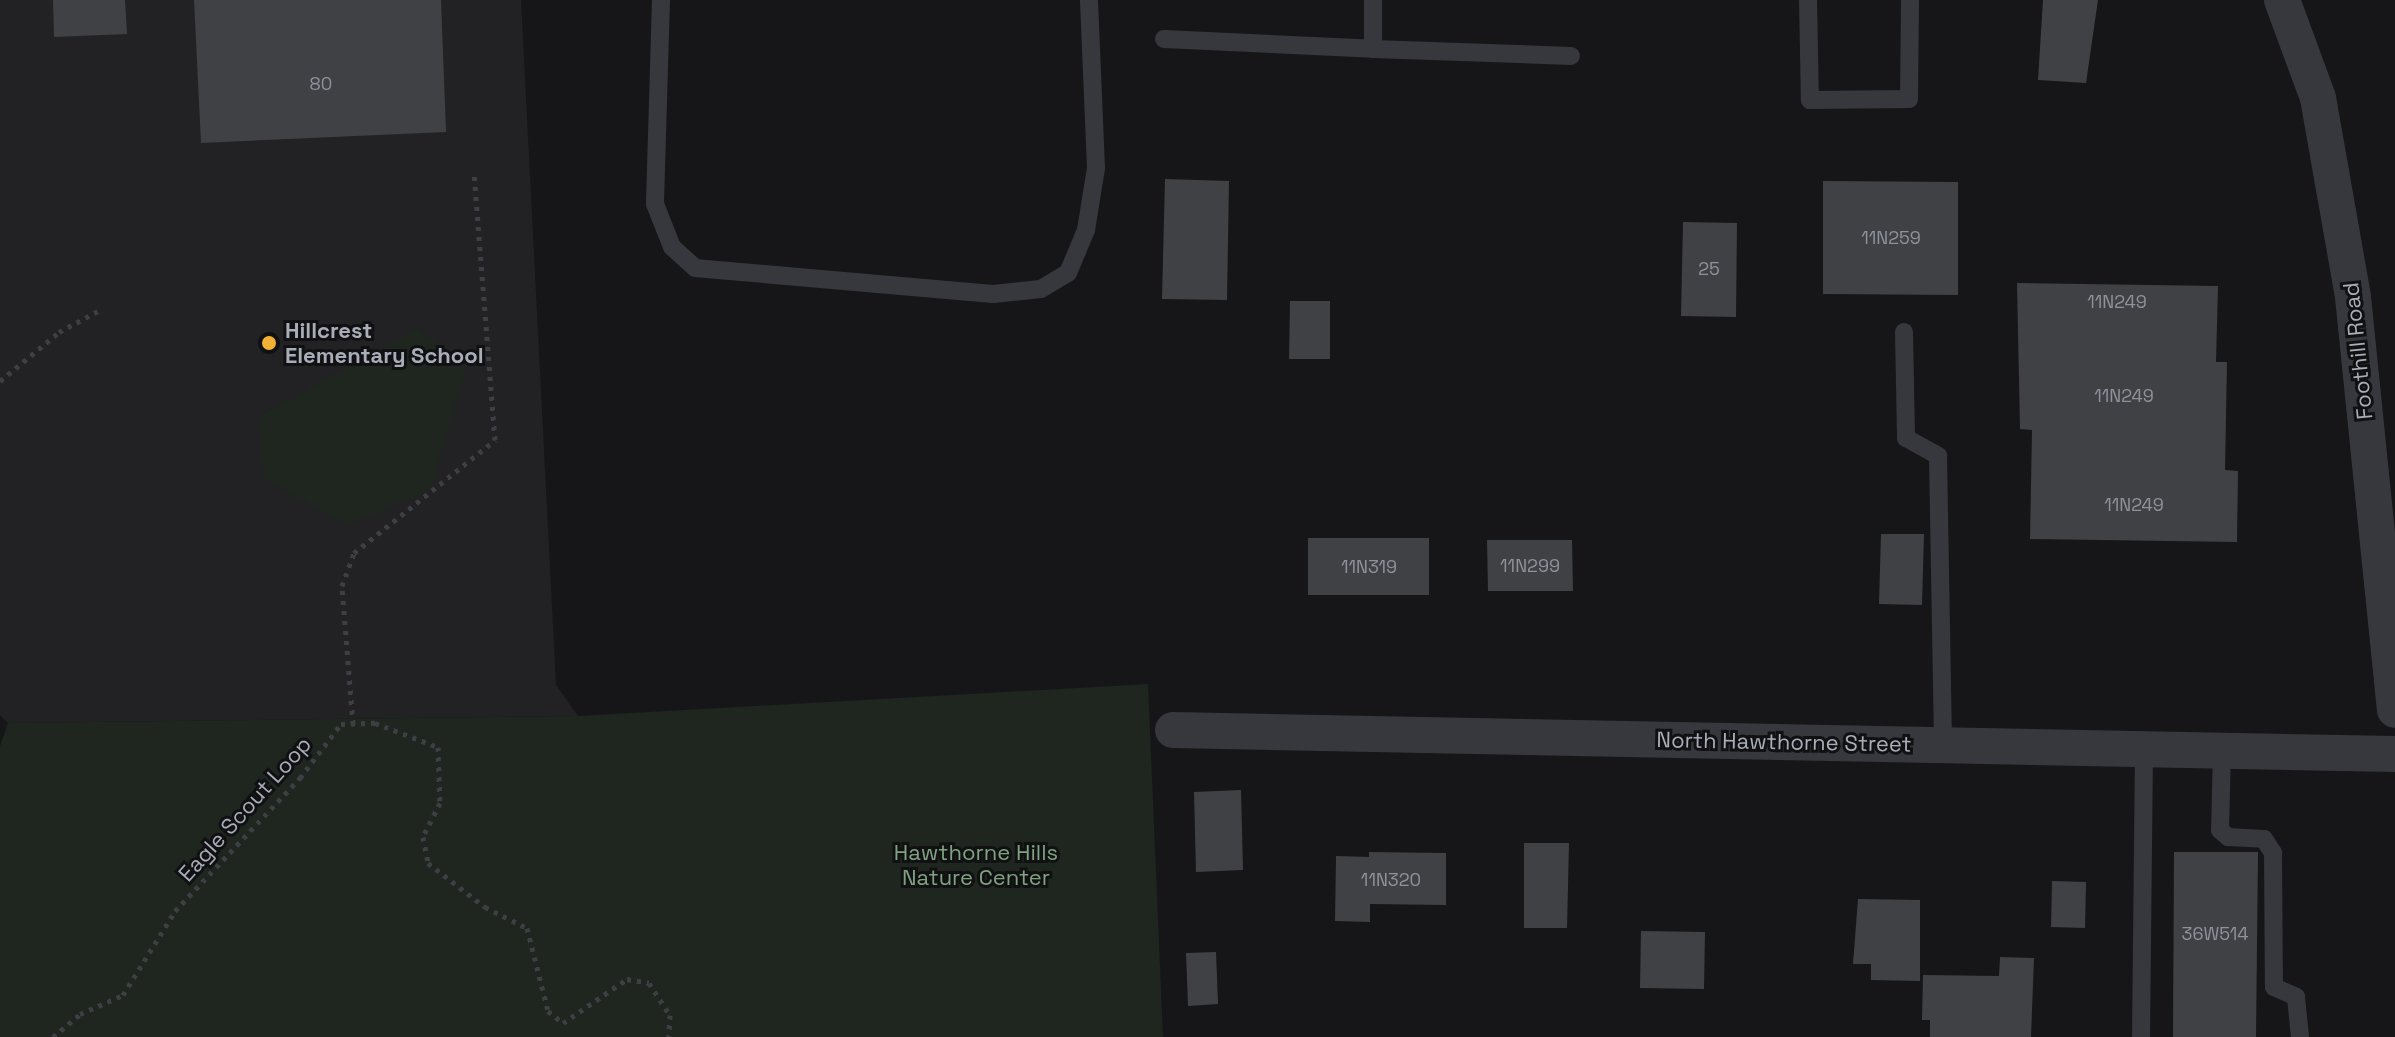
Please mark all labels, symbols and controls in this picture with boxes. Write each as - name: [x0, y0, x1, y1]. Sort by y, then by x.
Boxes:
- house number: 80: [310, 73, 332, 95]
- house number: 11N259: [1861, 227, 1921, 249]
- house number: 25: [1698, 258, 1720, 280]
- street label: Foothill Road: [2338, 281, 2378, 421]
- house number: 11N249: [2087, 291, 2147, 313]
- place label: Hillcrest Elementary School: [285, 317, 484, 368]
- marker: Hillcrest Elementary School: [260, 334, 278, 352]
- house number: 11N249: [2094, 385, 2154, 407]
- house number: 11N249: [2104, 494, 2164, 516]
- house number: 11N299: [1500, 555, 1560, 577]
- house number: 11N319: [1341, 556, 1397, 578]
- street label: North Hawthorne Street: [1656, 727, 1912, 757]
- street label: Eagle Scout Loop: [173, 731, 317, 887]
- park label: Hawthorne Hills Nature Center: [894, 839, 1058, 890]
- house number: 11N320: [1361, 869, 1421, 891]
- house number: 36W514: [2182, 923, 2248, 945]

